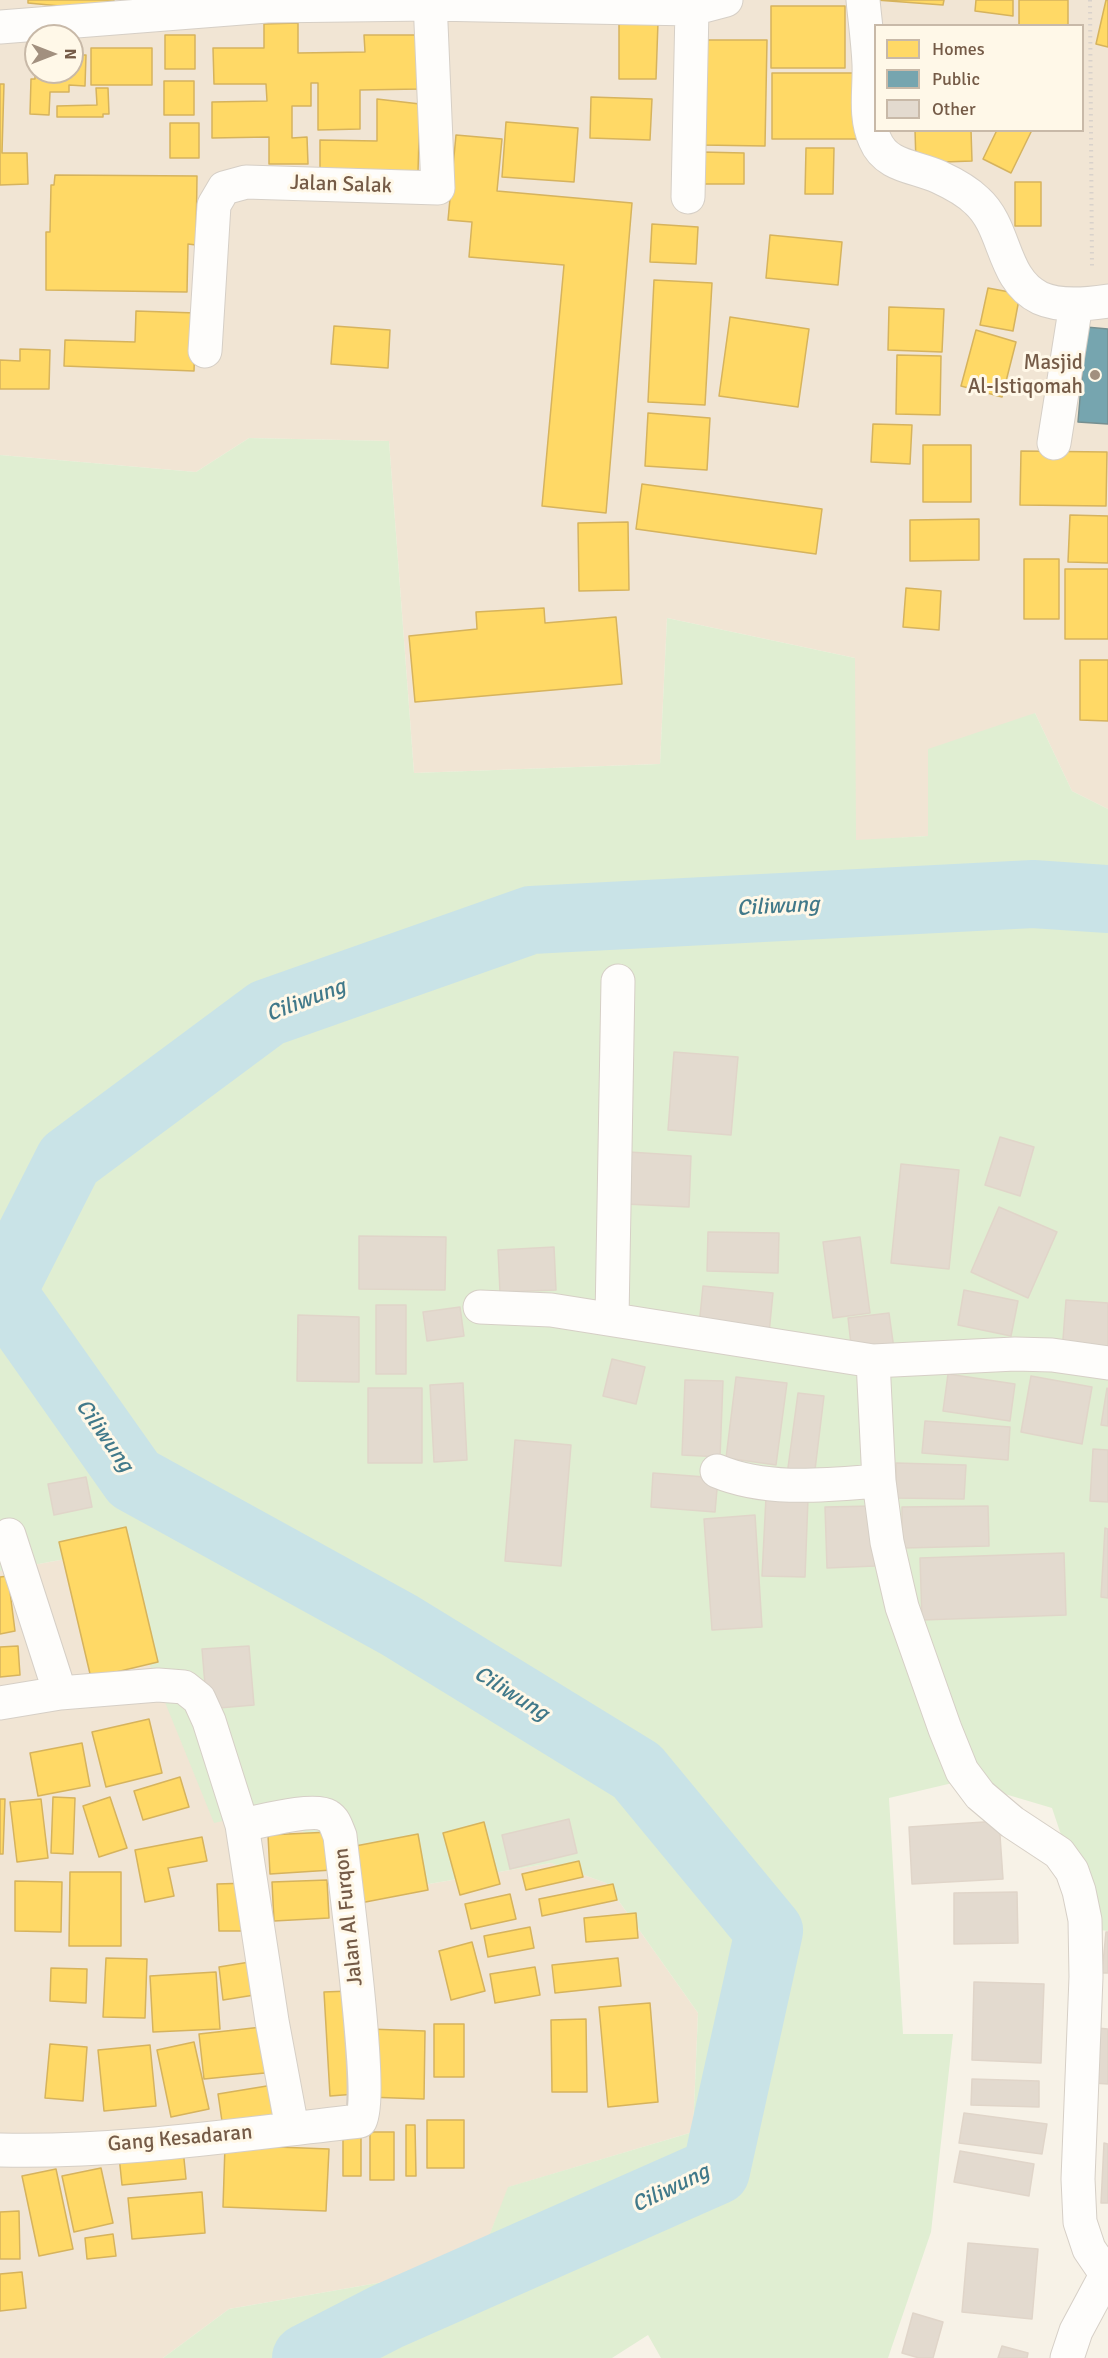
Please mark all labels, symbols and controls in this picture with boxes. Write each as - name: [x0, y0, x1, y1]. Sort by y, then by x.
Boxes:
- north arrow: [24, 24, 84, 84]
- legend: [874, 24, 1084, 132]
- text: Homes: [932, 38, 985, 60]
- text: N: [60, 48, 80, 60]
- text: Public: [932, 68, 980, 90]
- text: Other: [932, 98, 976, 120]
- street label: Jalan Salak: [290, 171, 392, 199]
- place label: Masjid Al-Istiqomah: [968, 350, 1083, 400]
- marker: Masjid Al-Istiqomah: [1088, 368, 1102, 382]
- water label: Ciliwung: [736, 892, 820, 922]
- water label: Ciliwung: [263, 974, 349, 1028]
- water label: Ciliwung: [69, 1394, 139, 1478]
- water label: Ciliwung: [469, 1661, 553, 1727]
- street label: Jalan Al Furqon: [329, 1847, 369, 1987]
- street label: Gang Kesadaran: [107, 2120, 253, 2158]
- water label: Ciliwung: [628, 2159, 714, 2219]

